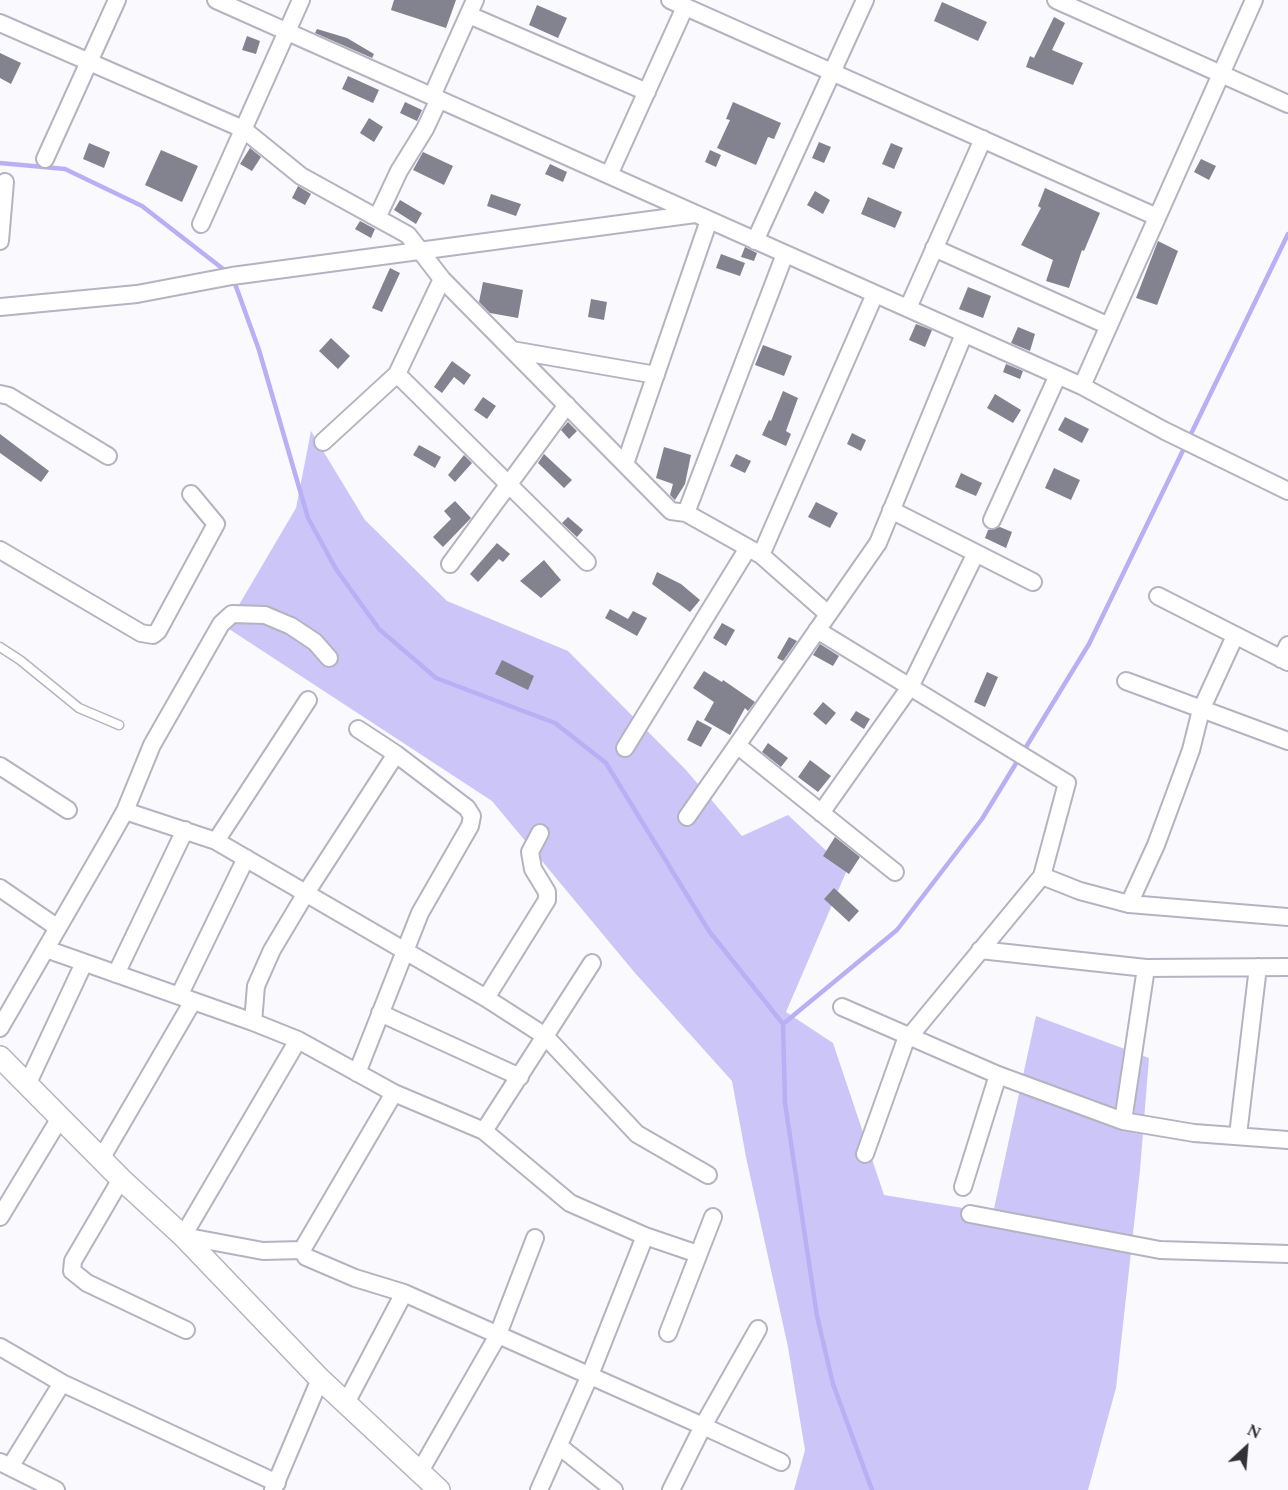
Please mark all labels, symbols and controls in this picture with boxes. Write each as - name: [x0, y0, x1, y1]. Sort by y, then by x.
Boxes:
- north arrow: [1216, 1418, 1276, 1478]
- text: N: [1243, 1418, 1265, 1445]

